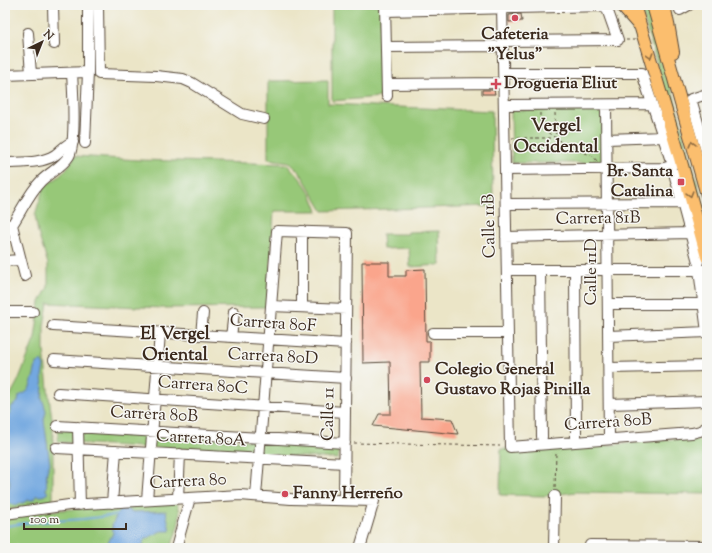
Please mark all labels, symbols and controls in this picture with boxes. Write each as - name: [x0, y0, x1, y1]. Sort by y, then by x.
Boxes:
- marker: Cafeteria "Yelus": [510, 13, 520, 23]
- north arrow: [22, 22, 62, 62]
- place label: Cafeteria "Yelus": [481, 23, 549, 67]
- text: N: [39, 26, 57, 44]
- one-way arrow: [645, 52, 654, 59]
- place label: Drogueria Eliut: [504, 72, 617, 96]
- marker: Drogueria Eliut: [491, 79, 501, 89]
- district label: Vergel Occidental: [514, 114, 599, 161]
- one-way arrow: [688, 140, 697, 147]
- place label: Br. Santa Catalina: [607, 160, 673, 204]
- marker: Br. Santa Catalina: [676, 177, 686, 187]
- one-way arrow: [685, 190, 694, 197]
- street label: Calle 11B: [477, 193, 503, 258]
- street label: Carrera 81B: [556, 206, 641, 232]
- street label: Calle 11D: [580, 238, 604, 306]
- street label: Carrera 80F: [229, 309, 318, 339]
- district label: El Vergel Oriental: [140, 322, 211, 369]
- street label: Carrera 80D: [227, 343, 319, 371]
- place label: Colegio General Gustavo Rojas Pinilla: [435, 358, 590, 402]
- street label: Carrera 80C: [157, 371, 249, 401]
- marker: Colegio General Gustavo Rojas Pinilla: [422, 375, 432, 385]
- street label: Calle 11: [317, 387, 341, 441]
- street label: Carrera 80B: [110, 401, 199, 429]
- street label: Carrera 80B: [563, 408, 653, 438]
- street label: Carrera 80A: [155, 425, 247, 453]
- street label: Carrera 80: [149, 468, 227, 496]
- place label: Fanny Herreño: [293, 482, 403, 506]
- marker: Fanny Herreño: [280, 489, 290, 499]
- scale bar: [24, 505, 126, 531]
- text: 100 m: [30, 511, 59, 529]

